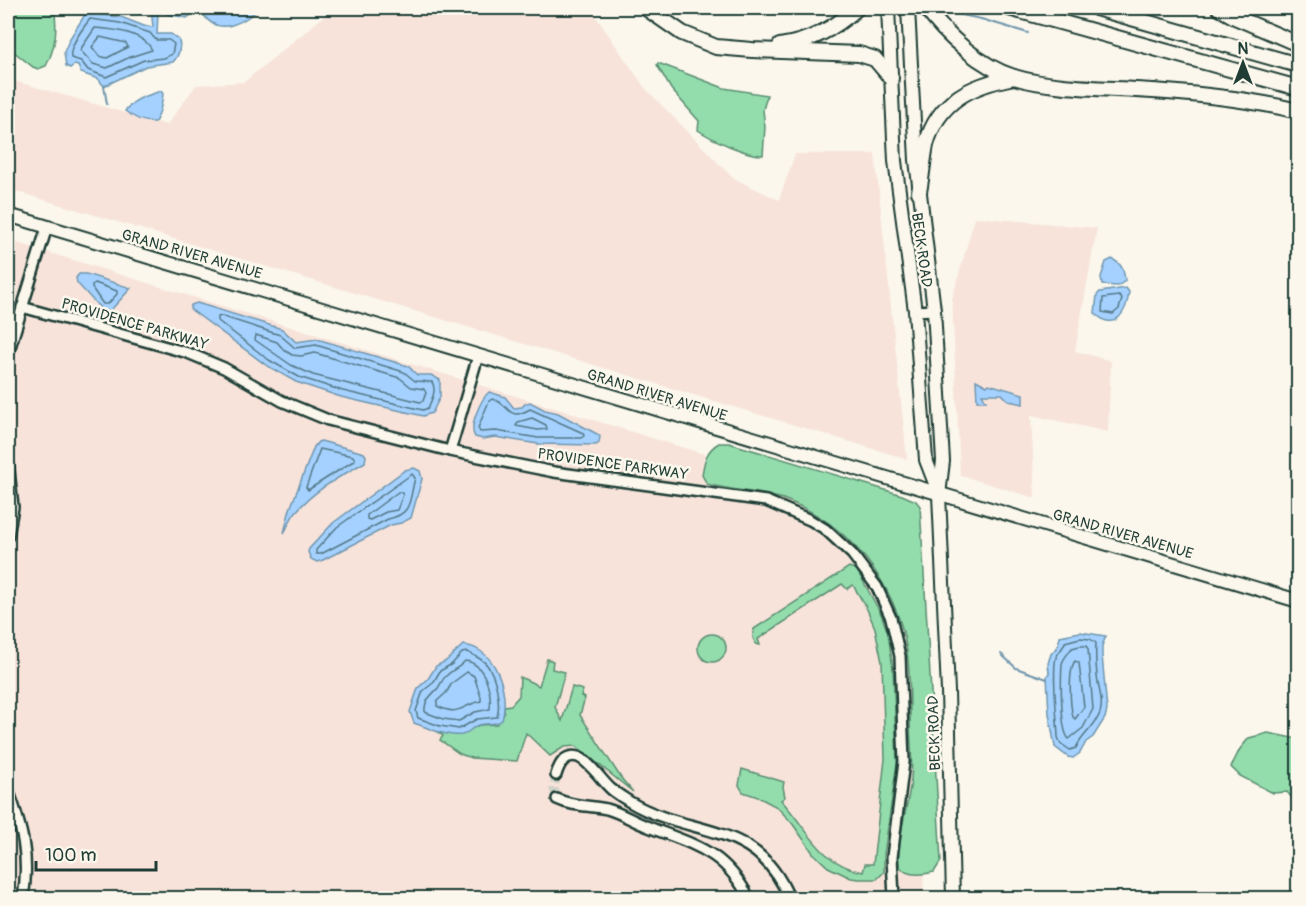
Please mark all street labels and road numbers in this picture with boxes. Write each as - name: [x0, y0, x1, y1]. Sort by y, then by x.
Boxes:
- street label: BECK ROAD: [907, 212, 936, 289]
- street label: GRAND RIVER AVENUE: [119, 225, 265, 284]
- street label: PROVIDENCE PARKWAY: [59, 294, 211, 355]
- street label: GRAND RIVER AVENUE: [584, 365, 729, 426]
- street label: PROVIDENCE PARKWAY: [536, 445, 690, 485]
- street label: GRAND RIVER AVENUE: [1050, 505, 1196, 564]
- street label: BECK ROAD: [924, 695, 945, 771]

